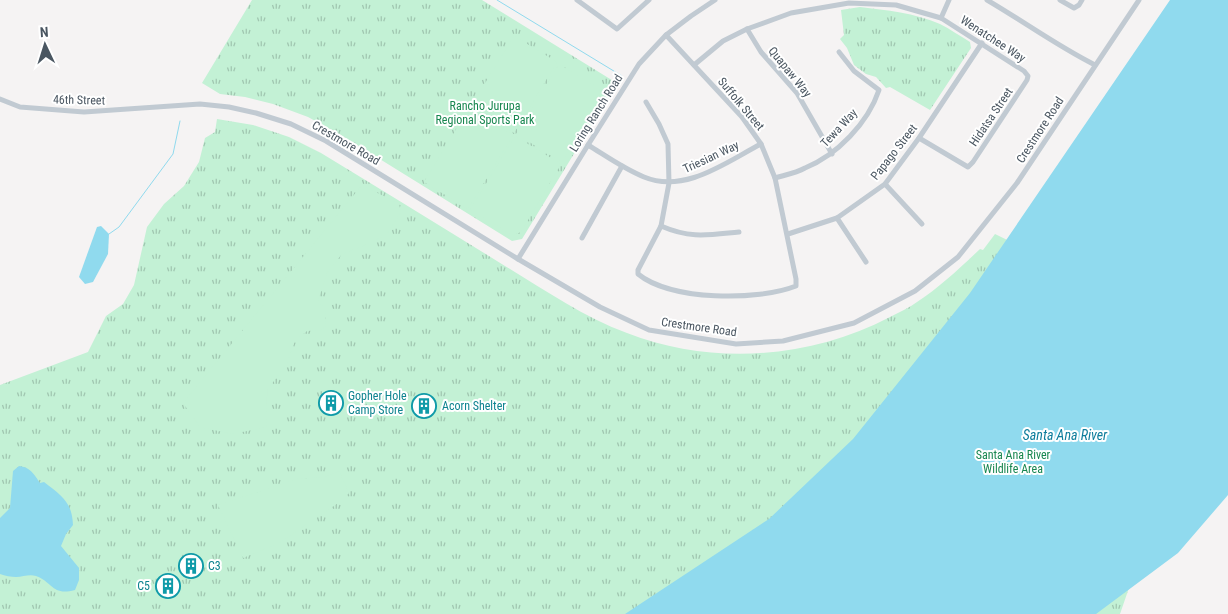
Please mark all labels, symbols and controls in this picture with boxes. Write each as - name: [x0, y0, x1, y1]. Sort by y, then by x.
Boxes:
- street label: Wenatchee Way: [958, 13, 1028, 65]
- north arrow: [20, 20, 70, 70]
- text: N: [39, 24, 49, 40]
- street label: Quapaw Way: [765, 44, 815, 100]
- street label: Loring Ranch Road: [567, 72, 625, 154]
- street label: Suffolk Street: [715, 75, 767, 134]
- street label: Hidatsa Street: [966, 85, 1016, 149]
- street label: 46th Street: [53, 93, 106, 107]
- street label: Crestmore Road: [1013, 94, 1067, 166]
- park label: Rancho Jurupa Regional Sports Park: [435, 99, 535, 127]
- street label: Tewa Way: [818, 106, 860, 150]
- street label: Crestmore Road: [310, 118, 382, 168]
- street label: Papago Street: [868, 121, 920, 183]
- street label: Triesian Way: [681, 138, 741, 176]
- street label: Crestmore Road: [660, 315, 738, 339]
- place label: Gopher Hole Camp Store: [348, 389, 407, 417]
- building icon: Gopher Hole Camp Store: [318, 390, 344, 416]
- building icon: Acorn Shelter: [411, 393, 437, 419]
- place label: Acorn Shelter: [442, 399, 506, 413]
- water label: Santa Ana River: [1023, 427, 1108, 443]
- park label: Santa Ana River Wildlife Area: [976, 448, 1051, 476]
- building icon: C3: [178, 553, 204, 579]
- place label: C3: [208, 559, 221, 573]
- building icon: C5: [155, 573, 181, 599]
- place label: C5: [137, 579, 150, 593]

